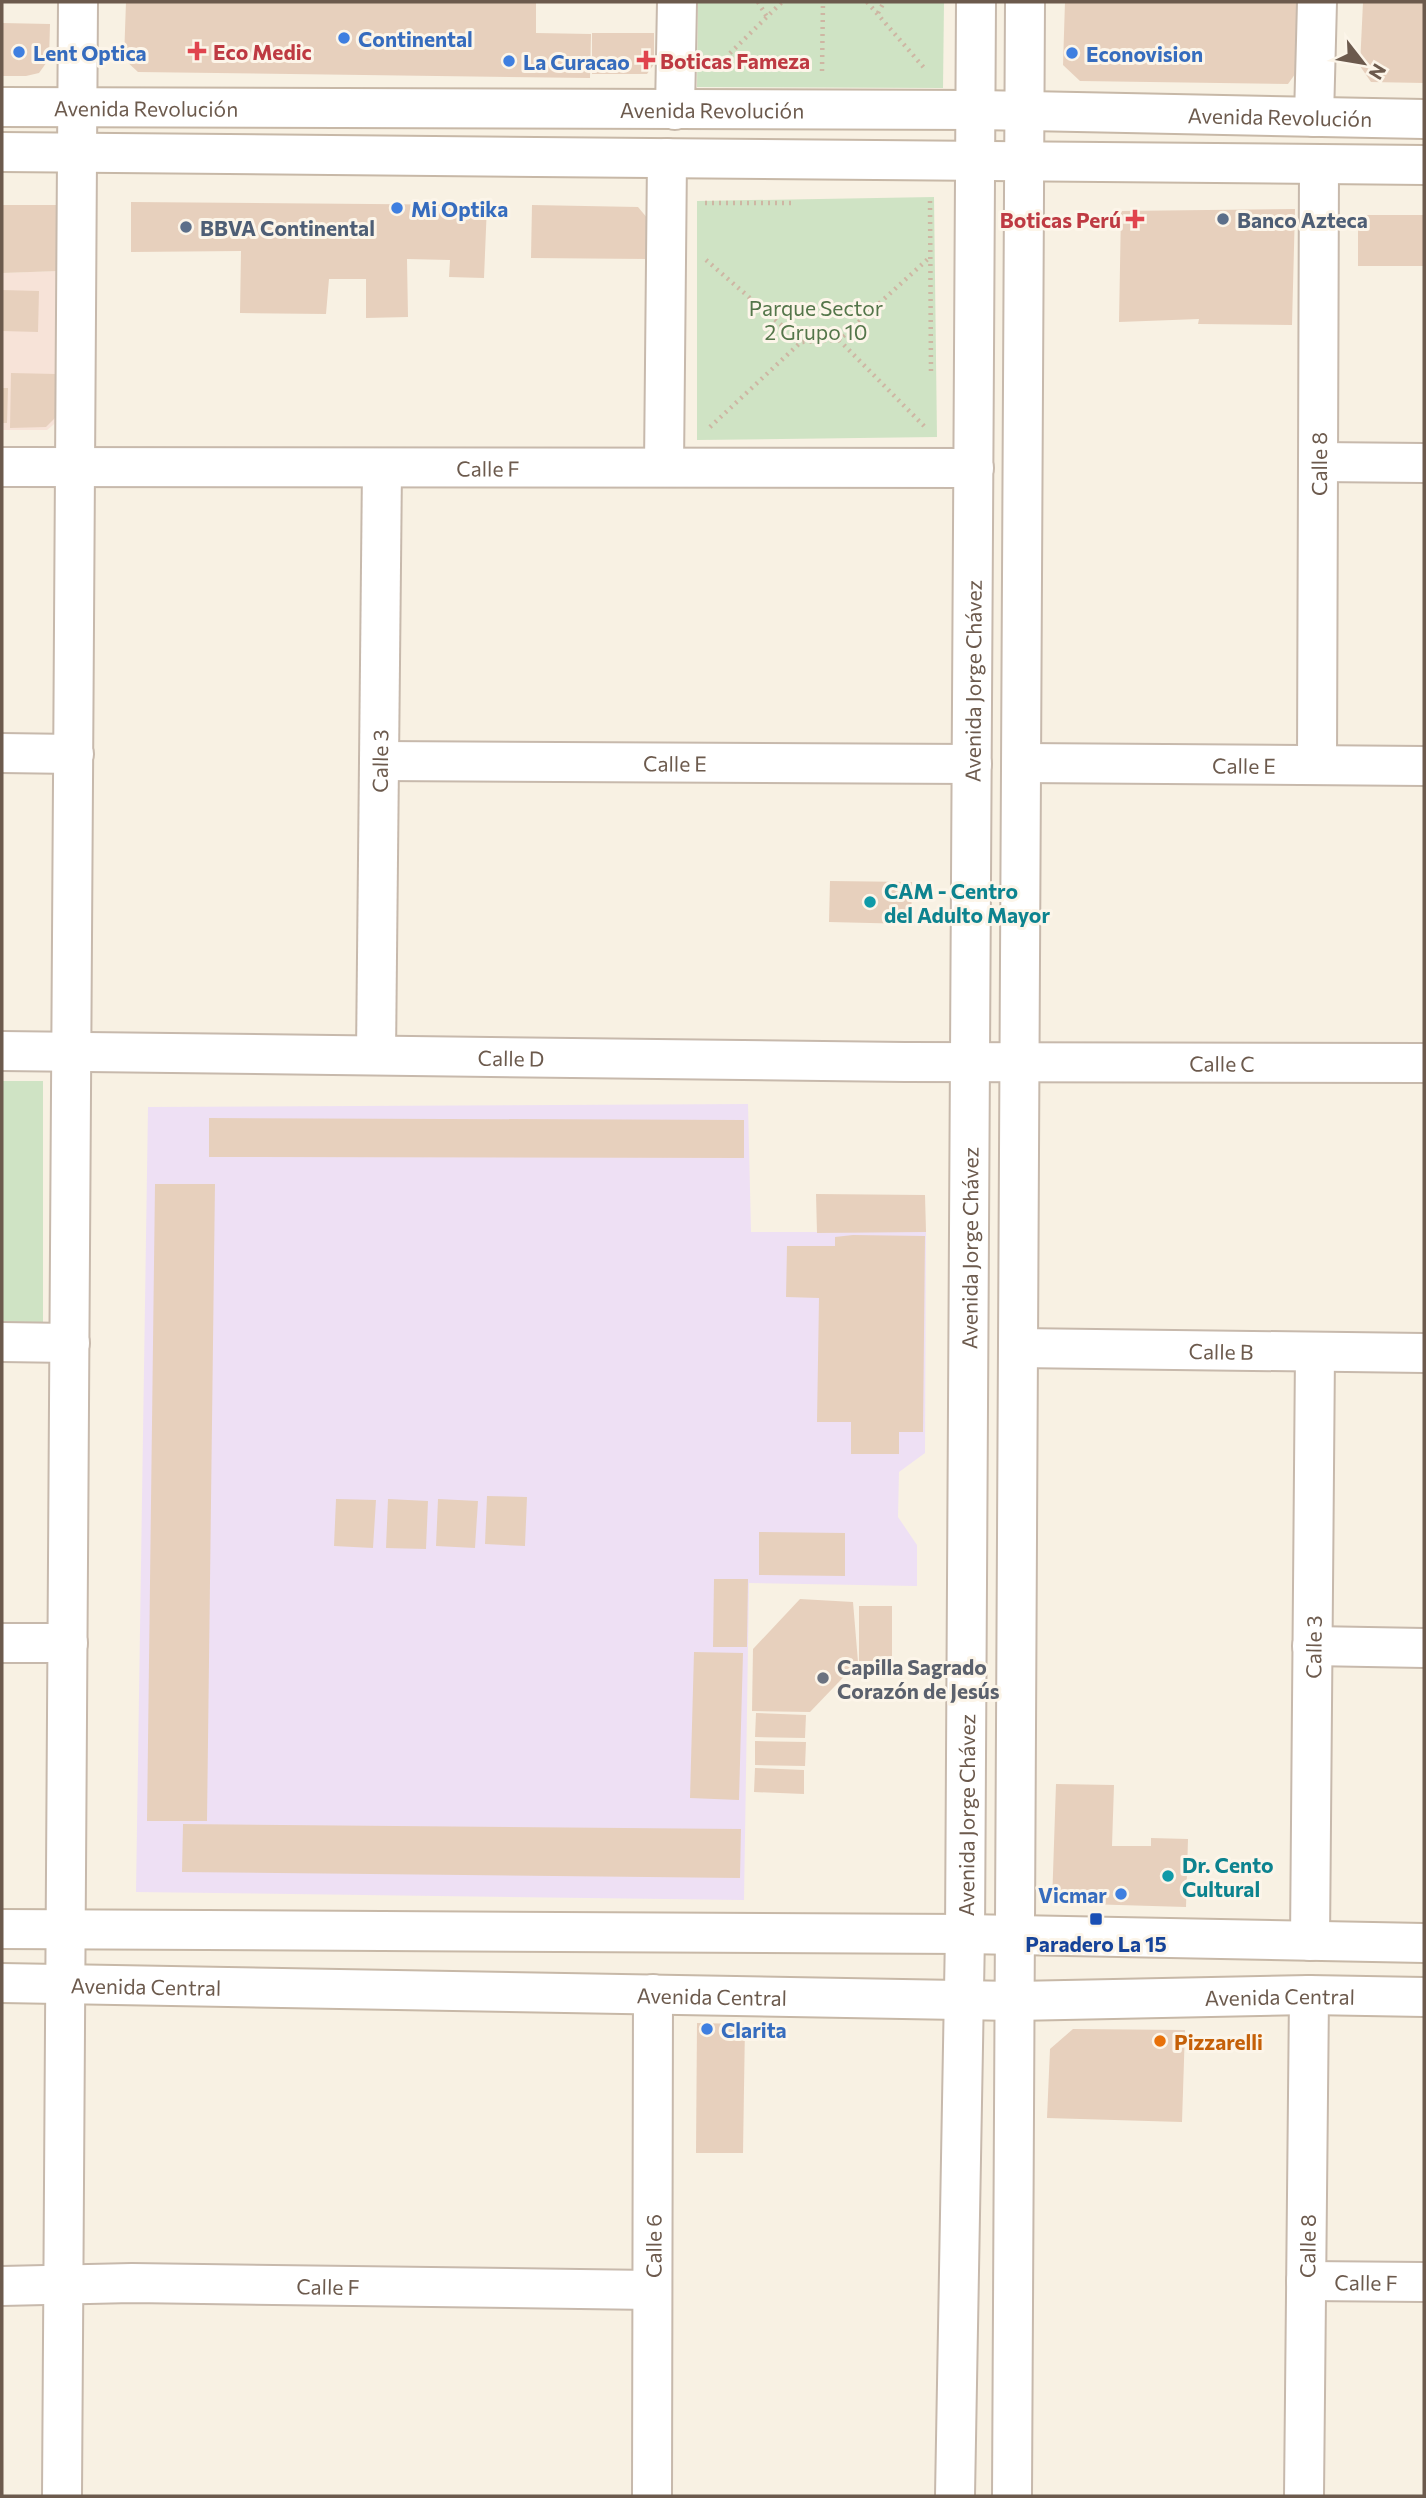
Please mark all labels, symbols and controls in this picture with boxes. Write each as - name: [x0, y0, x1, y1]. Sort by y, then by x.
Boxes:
- place label: Continental: [358, 26, 473, 51]
- north arrow: [1328, 28, 1398, 98]
- marker: Continental: [336, 30, 352, 46]
- place label: Eco Medic: [213, 39, 312, 64]
- place label: Lent Optica: [33, 40, 147, 65]
- marker: Eco Medic: [187, 41, 207, 61]
- place label: Econovision: [1086, 41, 1203, 66]
- marker: Lent Optica: [11, 44, 27, 60]
- marker: Econovision: [1064, 45, 1080, 61]
- place label: Boticas Fameza: [660, 48, 810, 73]
- place label: La Curacao: [523, 49, 630, 74]
- marker: Boticas Fameza: [638, 52, 654, 68]
- marker: La Curacao: [501, 53, 517, 69]
- text: N: [1364, 60, 1392, 84]
- street label: Avenida Revolución: [54, 95, 238, 120]
- street label: Avenida Revolución: [620, 96, 804, 122]
- street label: Avenida Revolución: [1187, 102, 1372, 130]
- place label: Mi Optika: [411, 196, 508, 221]
- marker: Mi Optika: [389, 200, 405, 216]
- place label: Boticas Perú: [1000, 207, 1121, 232]
- place label: Banco Azteca: [1237, 207, 1368, 232]
- marker: Boticas Perú: [1127, 211, 1143, 227]
- marker: Banco Azteca: [1215, 211, 1231, 227]
- place label: BBVA Continental: [200, 215, 375, 240]
- marker: BBVA Continental: [178, 219, 194, 235]
- park label: Parque Sector 2 Grupo 10: [749, 295, 883, 344]
- street label: Calle 8: [1305, 432, 1331, 496]
- street label: Calle F: [456, 455, 520, 480]
- street label: Avenida Jorge Chávez: [959, 580, 985, 782]
- street label: Calle 3: [366, 729, 392, 793]
- street label: Calle E: [643, 750, 707, 775]
- street label: Calle E: [1212, 752, 1276, 777]
- place label: CAM - Centro del Adulto Mayor: [884, 878, 1050, 927]
- marker: CAM - Centro del Adulto Mayor: [862, 894, 878, 910]
- street label: Calle D: [477, 1044, 544, 1070]
- street label: Calle C: [1189, 1050, 1255, 1075]
- street label: Avenida Jorge Chávez: [956, 1147, 982, 1349]
- street label: Calle B: [1188, 1338, 1254, 1363]
- street label: Calle 3: [1300, 1615, 1325, 1679]
- place label: Capilla Sagrado Corazón de Jesús: [837, 1654, 1000, 1703]
- marker: Capilla Sagrado Corazón de Jesús: [815, 1670, 831, 1686]
- street label: Avenida Jorge Chávez: [953, 1714, 979, 1916]
- place label: Dr. Cento Cultural: [1182, 1852, 1273, 1901]
- marker: Dr. Cento Cultural: [1160, 1868, 1176, 1884]
- place label: Vicmar: [1038, 1882, 1107, 1907]
- marker: Vicmar: [1113, 1886, 1129, 1902]
- marker: Paradero La 15: [1088, 1911, 1104, 1927]
- place label: Paradero La 15: [1025, 1931, 1167, 1956]
- street label: Avenida Central: [71, 1972, 221, 1999]
- street label: Avenida Central: [636, 1982, 787, 2009]
- street label: Avenida Central: [1204, 1982, 1355, 2010]
- place label: Clarita: [721, 2017, 787, 2042]
- marker: Clarita: [699, 2021, 715, 2037]
- place label: Pizzarelli: [1174, 2029, 1263, 2054]
- marker: Pizzarelli: [1152, 2033, 1168, 2049]
- street label: Calle 6: [640, 2214, 665, 2278]
- street label: Calle 8: [1294, 2214, 1319, 2278]
- street label: Calle F: [1334, 2269, 1398, 2294]
- street label: Calle F: [296, 2273, 360, 2299]

